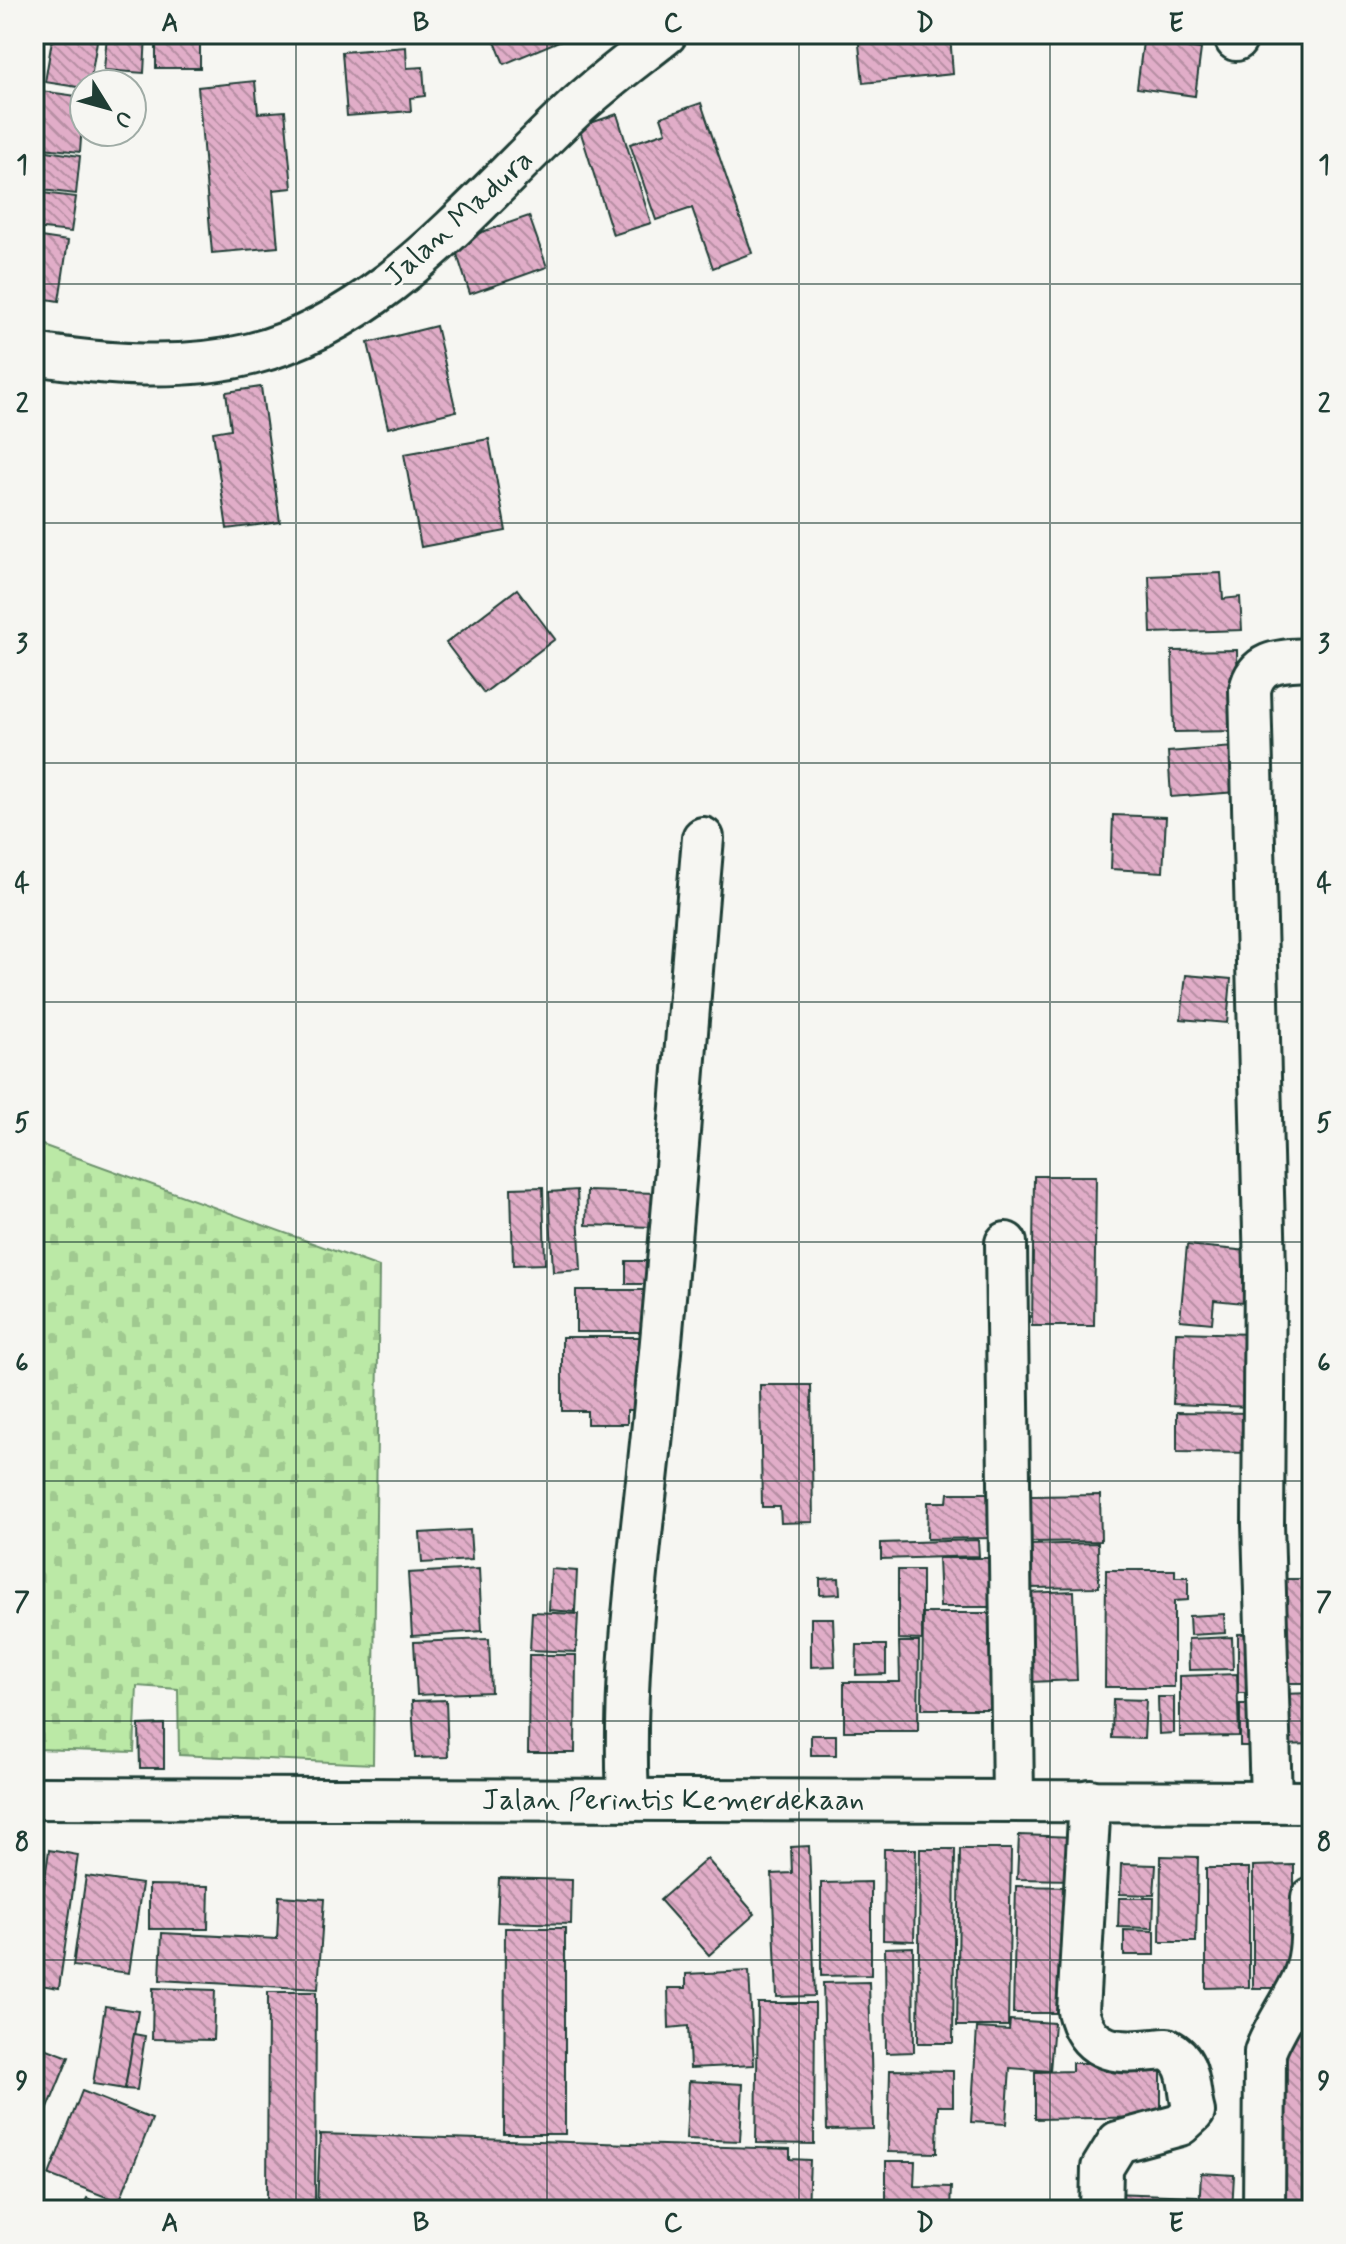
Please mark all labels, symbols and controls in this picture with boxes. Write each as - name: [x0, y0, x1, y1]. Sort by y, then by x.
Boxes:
- text: A: [161, 7, 179, 41]
- text: B: [413, 7, 429, 41]
- text: C: [664, 7, 683, 41]
- text: D: [916, 7, 934, 41]
- text: E: [1168, 7, 1184, 41]
- north arrow: [68, 68, 148, 148]
- text: U: [107, 105, 138, 133]
- street label: Jalan Madura: [376, 141, 542, 295]
- text: 1: [16, 149, 28, 183]
- text: 1: [1318, 149, 1330, 183]
- text: 2: [16, 388, 29, 422]
- text: 2: [1318, 388, 1331, 422]
- text: 3: [16, 628, 28, 662]
- text: 3: [1318, 628, 1330, 662]
- text: 4: [14, 868, 30, 902]
- text: 4: [1316, 868, 1332, 902]
- text: 5: [14, 1107, 30, 1141]
- text: 5: [1316, 1107, 1332, 1141]
- text: 6: [15, 1347, 29, 1381]
- text: 6: [1317, 1347, 1331, 1381]
- text: 7: [14, 1586, 30, 1620]
- text: 7: [1316, 1586, 1332, 1620]
- street label: Jalan Perintis Kemerdekaan: [482, 1781, 864, 1820]
- text: 8: [15, 1826, 29, 1860]
- text: 8: [1317, 1826, 1331, 1860]
- text: 9: [16, 2065, 29, 2099]
- text: 9: [1318, 2065, 1331, 2099]
- text: A: [161, 2207, 179, 2241]
- text: B: [413, 2207, 429, 2241]
- text: C: [664, 2207, 683, 2241]
- text: D: [916, 2207, 934, 2241]
- text: E: [1168, 2207, 1184, 2241]

